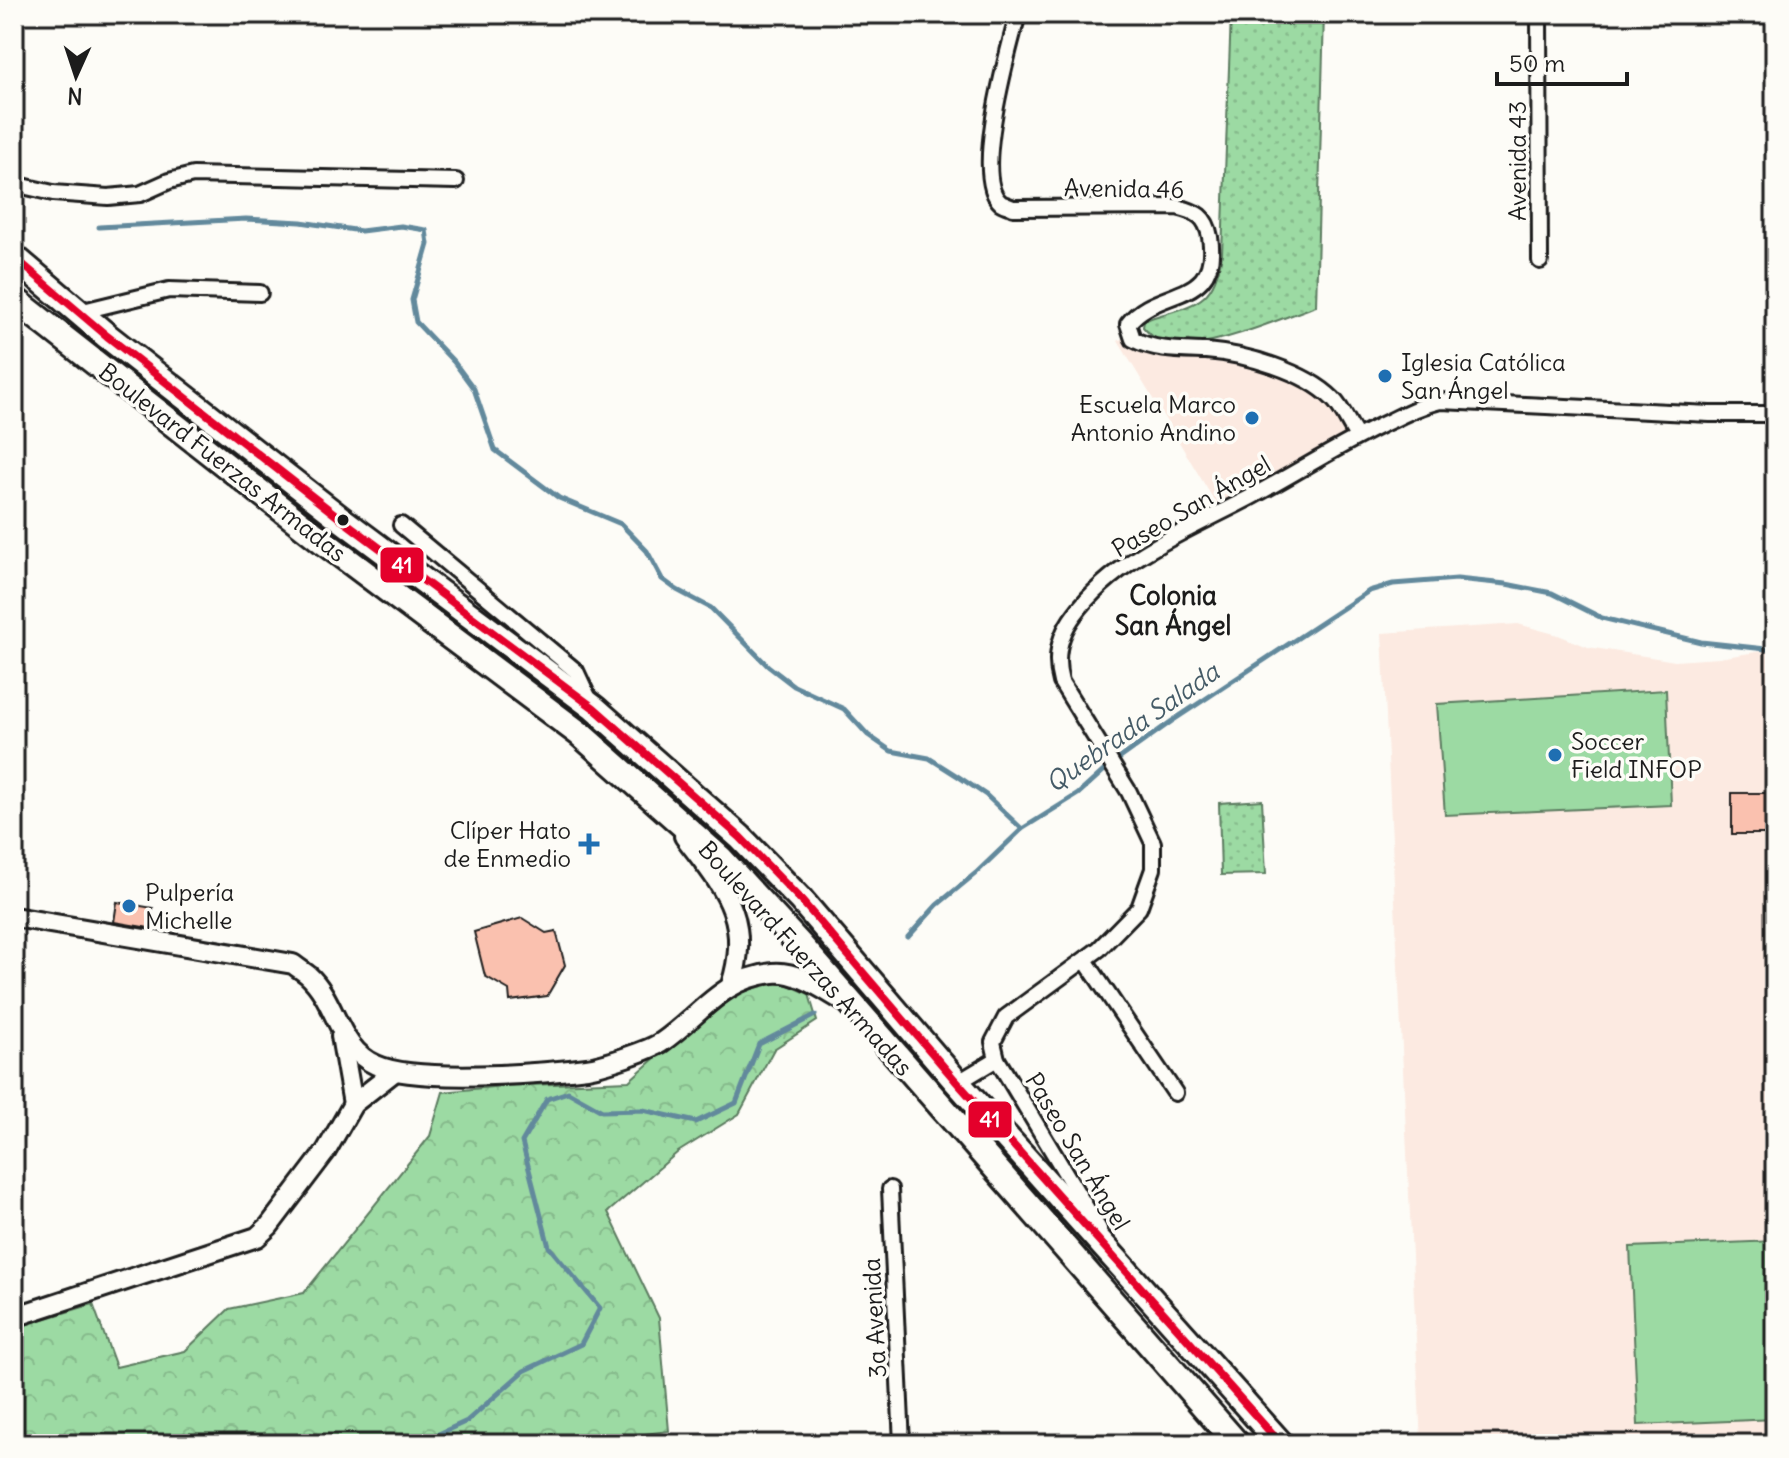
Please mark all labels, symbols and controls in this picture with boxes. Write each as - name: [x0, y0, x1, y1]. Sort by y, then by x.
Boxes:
- north arrow: [36, 36, 116, 116]
- scale bar: [1497, 36, 1627, 86]
- text: 50 m: [1509, 48, 1565, 78]
- text: N: [67, 82, 83, 110]
- street label: Avenida 43: [1502, 101, 1532, 221]
- street label: Avenida 46: [1064, 172, 1184, 204]
- place label: Iglesia Católica San Ángel: [1401, 347, 1566, 405]
- street label: Boulevard Fuerzas Armadas: [93, 356, 353, 568]
- marker: Iglesia Católica San Ángel: [1376, 367, 1394, 385]
- place label: Escuela Marco Antonio Andino: [1071, 389, 1236, 447]
- marker: Escuela Marco Antonio Andino: [1243, 409, 1261, 427]
- street label: Paseo San Ángel: [1106, 448, 1276, 564]
- unlabelled marker: [335, 512, 351, 528]
- line badge: 41: [379, 546, 425, 584]
- text: 41: [391, 551, 413, 579]
- district label: Colonia San Ángel: [1115, 579, 1231, 642]
- water label: Quebrada Salada: [1039, 654, 1226, 799]
- place label: Soccer Field INFOP: [1571, 726, 1702, 784]
- marker: Soccer Field INFOP: [1546, 746, 1564, 764]
- place label: Clíper Hato de Enmedio: [444, 815, 571, 873]
- marker: Clíper Hato de Enmedio: [578, 833, 600, 855]
- street label: Boulevard Fuerzas Armadas: [693, 834, 919, 1082]
- place label: Pulpería Michelle: [145, 877, 234, 935]
- marker: Pulpería Michelle: [120, 897, 138, 915]
- street label: Paseo San Ángel: [1019, 1067, 1137, 1235]
- line badge: 41: [967, 1100, 1013, 1139]
- text: 41: [979, 1105, 1001, 1133]
- street label: 3a Avenida: [856, 1257, 892, 1379]

